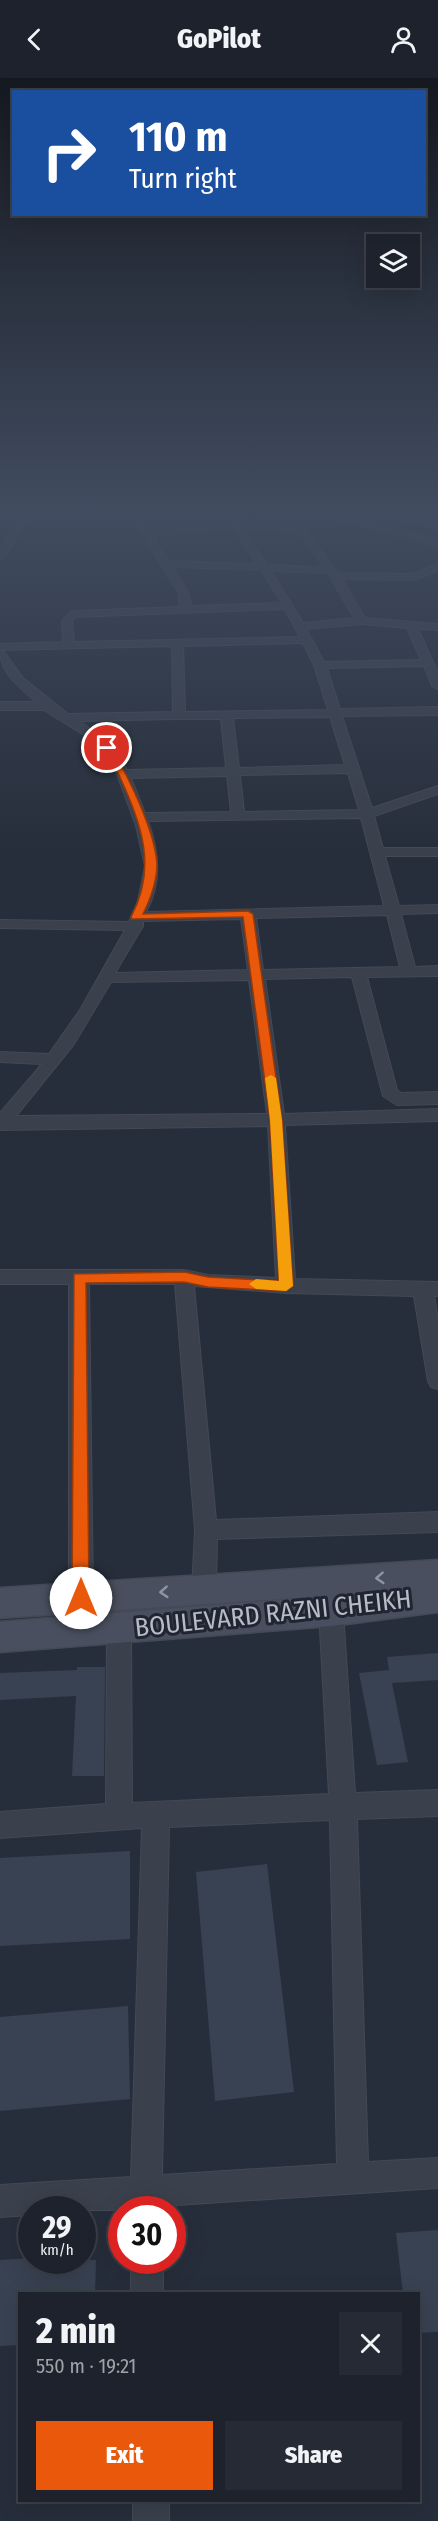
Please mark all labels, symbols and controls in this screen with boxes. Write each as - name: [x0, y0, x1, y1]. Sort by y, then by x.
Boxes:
- icon: back: [18, 23, 51, 56]
- text: GoPilot: [177, 23, 261, 55]
- icon: person: [387, 23, 420, 56]
- text: 110 m: [129, 112, 228, 162]
- icon: right: [30, 114, 108, 192]
- text: Turn right: [129, 163, 237, 195]
- map controls: [366, 234, 420, 288]
- button: layers: [366, 234, 420, 288]
- pin: [81, 722, 132, 773]
- icon: arrive: [90, 731, 123, 764]
- position arrow: [49, 1566, 113, 1630]
- one-way arrow: [375, 1572, 384, 1585]
- street label: BOULEVARD RAZNI CHEIKH: [133, 1584, 413, 1643]
- one-way arrow: [160, 1585, 169, 1598]
- speed limit sign: 30: [108, 2196, 186, 2274]
- text: 29: [42, 2210, 72, 2246]
- text: km/h: [40, 2241, 74, 2259]
- text: 2 min: [36, 2309, 116, 2353]
- button: close: [339, 2312, 402, 2375]
- text: 550 m · 19:21: [36, 2354, 136, 2378]
- button: Exit: [36, 2421, 213, 2490]
- button: Share: [225, 2421, 402, 2490]

